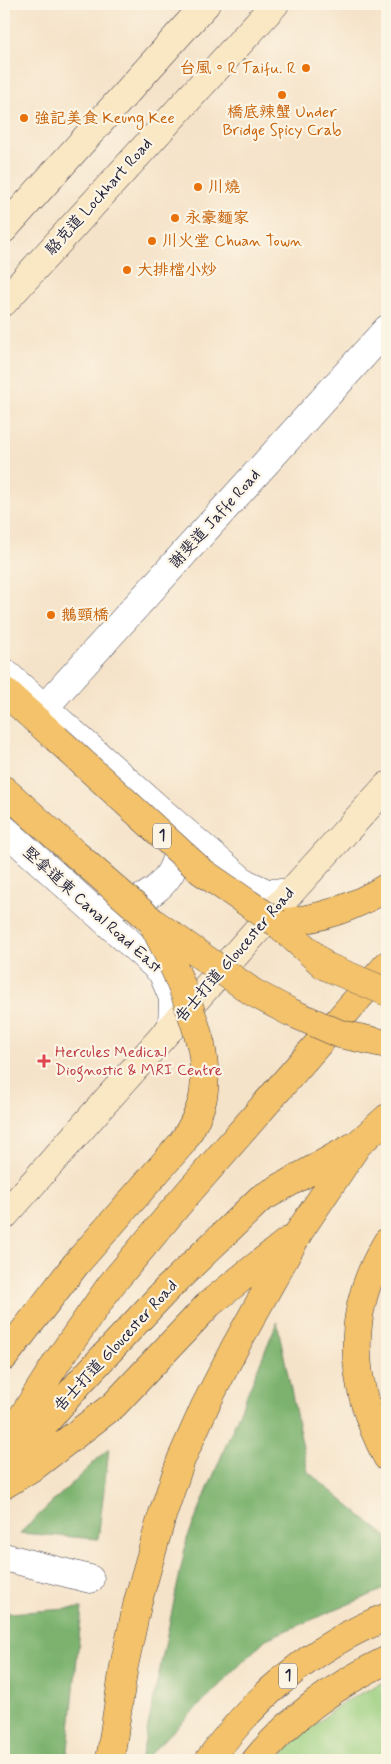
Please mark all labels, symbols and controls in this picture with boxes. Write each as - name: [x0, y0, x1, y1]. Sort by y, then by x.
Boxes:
- place label: 台風。R Taifu. R: [180, 58, 296, 79]
- marker: 台風。R Taifu. R: [300, 62, 312, 74]
- marker: 橋底辣蟹 Under Bridge Spicy Crab: [276, 89, 288, 101]
- place label: 橋底辣蟹 Under Bridge Spicy Crab: [222, 102, 342, 141]
- place label: 強記美食 Keung Kee: [34, 108, 175, 130]
- marker: 強記美食 Keung Kee: [18, 112, 30, 124]
- street label: 駱克道 Lockhart Road: [41, 134, 157, 260]
- place label: 川燒: [208, 177, 240, 198]
- marker: 川燒: [192, 181, 204, 193]
- place label: 永豪麵家: [185, 208, 249, 229]
- marker: 永豪麵家: [169, 212, 181, 224]
- place label: 川火堂 Chuan Town: [162, 231, 303, 252]
- marker: 川火堂 Chuan Town: [146, 235, 158, 247]
- place label: 大排檔小炒: [137, 260, 217, 281]
- marker: 大排檔小炒: [121, 264, 133, 276]
- street label: 謝斐道 Jaffe Road: [165, 465, 265, 573]
- place label: 鵝頸橋: [61, 605, 109, 626]
- marker: 鵝頸橋: [45, 609, 57, 621]
- road number: 1: [153, 824, 171, 848]
- street label: 堅拿道東 Canal Road East: [18, 842, 166, 978]
- street label: 告士打道 Gloucester Road: [171, 883, 299, 1027]
- place label: Hercules Medical Diognostic & MRI Centre: [55, 1042, 223, 1082]
- marker: Hercules Medical Diognostic & MRI Centre: [37, 1054, 51, 1068]
- street label: 告士打道 Gloucester Road: [50, 1276, 182, 1416]
- road number: 1: [279, 1664, 297, 1688]

